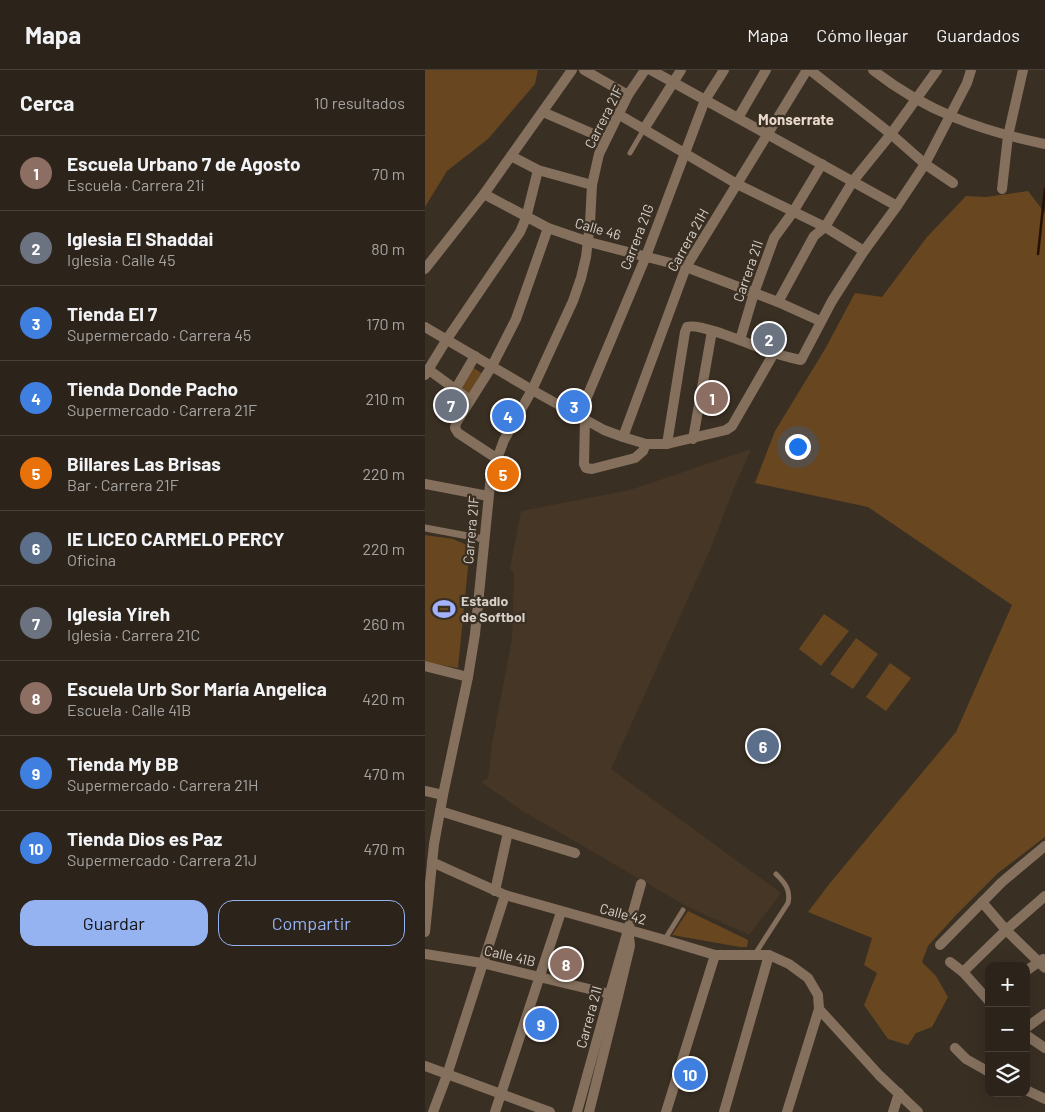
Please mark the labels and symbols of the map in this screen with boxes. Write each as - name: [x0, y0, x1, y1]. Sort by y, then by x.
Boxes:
- street label: Carrera 21F: [580, 82, 627, 151]
- district label: Monserrate: [758, 110, 834, 128]
- street label: Carrera 21G: [616, 202, 657, 272]
- street label: Carrera 21H: [663, 205, 712, 274]
- street label: Calle 46: [573, 214, 623, 243]
- street label: Carrera 21I: [729, 238, 766, 304]
- pin: 2: [753, 320, 785, 358]
- pin: 1: [696, 379, 728, 417]
- pin: 7: [435, 386, 467, 424]
- pin: 3: [558, 387, 590, 425]
- pin: 4: [492, 397, 524, 435]
- your location: [785, 434, 811, 460]
- pin: 5: [487, 455, 519, 493]
- street label: Carrera 21F: [459, 495, 482, 565]
- place label: Estadio de Softbol: [461, 592, 525, 625]
- sports icon: Estadio de Softbol: [431, 596, 457, 622]
- pin: 6: [747, 727, 779, 765]
- street label: Calle 42: [598, 899, 648, 928]
- street label: Calle 41B: [483, 941, 538, 970]
- pin: 8: [550, 945, 582, 983]
- street label: Carrera 21I: [572, 984, 605, 1050]
- pin: 9: [525, 1005, 557, 1043]
- pin: 10: [674, 1055, 706, 1093]

